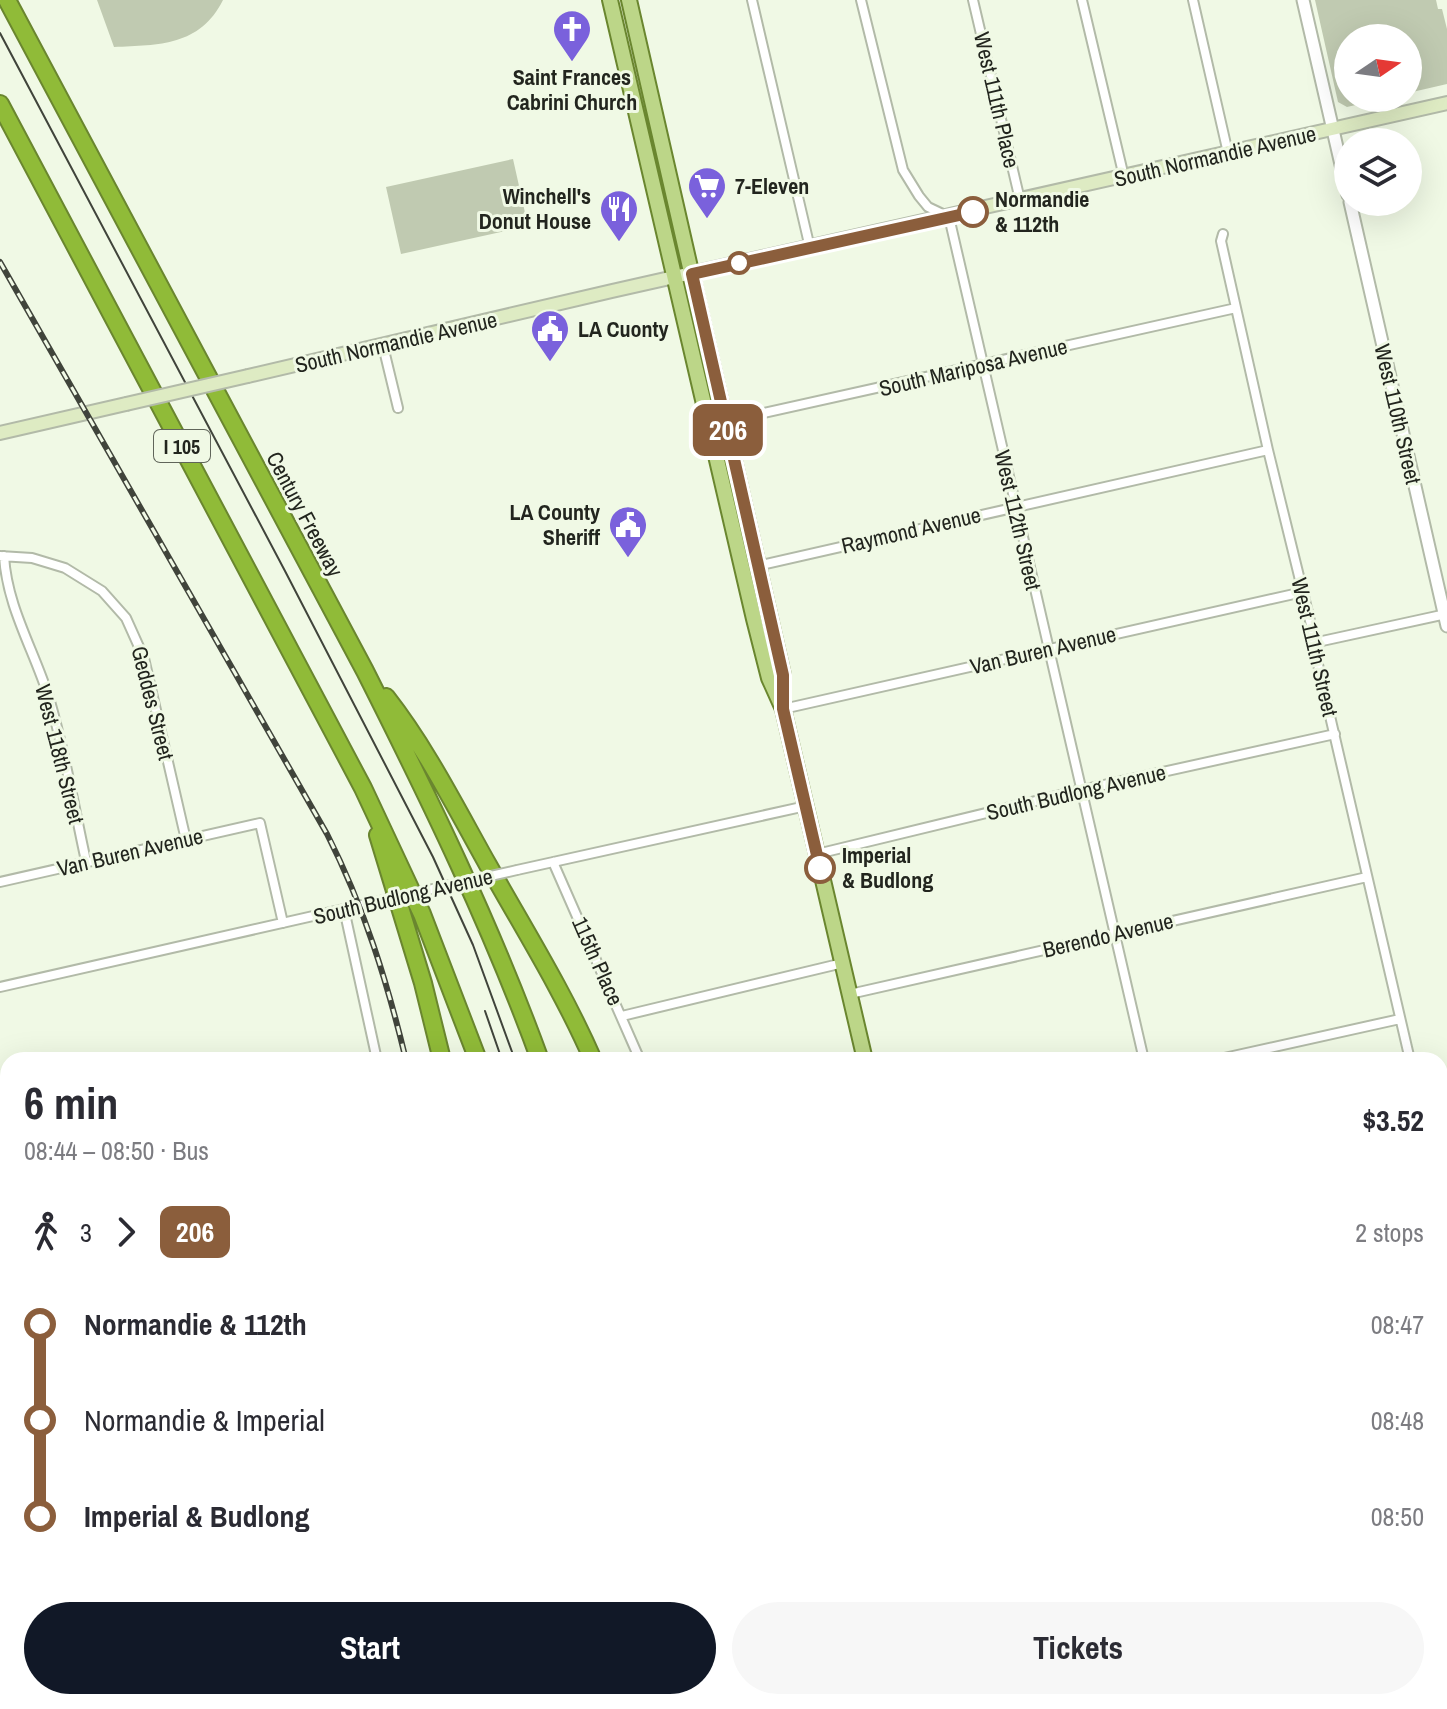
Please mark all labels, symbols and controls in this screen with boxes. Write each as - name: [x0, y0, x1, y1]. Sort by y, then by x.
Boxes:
- church icon: Saint Frances Cabrini Church: [551, 8, 593, 63]
- north arrow: [1334, 24, 1422, 112]
- map controls: [1334, 24, 1422, 216]
- street label: West 111th Place: [967, 29, 1027, 171]
- place label: Saint Frances Cabrini Church: [507, 62, 637, 117]
- street label: South Normandie Avenue: [1111, 118, 1319, 194]
- button: layers: [1334, 128, 1422, 216]
- supermarket icon: 7-Eleven: [686, 165, 728, 220]
- place label: 7-Eleven: [735, 171, 809, 201]
- place label: Winchell's Donut House: [479, 181, 591, 236]
- place label: Normandie & 112th: [995, 184, 1089, 239]
- restaurant icon: Winchell's Donut House: [598, 188, 640, 243]
- marker: Normandie & 112th: [958, 197, 988, 227]
- unlabelled marker: [728, 252, 750, 274]
- street label: South Normandie Avenue: [292, 304, 500, 380]
- public building icon: LA Cuonty: [529, 308, 571, 363]
- place label: LA Cuonty: [578, 314, 669, 344]
- street label: South Mariposa Avenue: [876, 331, 1070, 403]
- street label: West 110th Street: [1367, 341, 1429, 487]
- line badge: 206: [682, 404, 774, 456]
- text: 206: [709, 411, 747, 449]
- road number: I 105: [154, 430, 210, 462]
- street label: Century Freeway: [260, 446, 350, 582]
- street label: West 112th Street: [987, 447, 1049, 593]
- place label: LA County Sheriff: [509, 497, 601, 552]
- street label: Raymond Avenue: [838, 499, 984, 561]
- public building icon: LA County Sheriff: [607, 504, 649, 559]
- street label: West 111th Street: [1284, 575, 1346, 719]
- street label: Van Buren Avenue: [967, 619, 1119, 681]
- street label: Geddes Street: [124, 643, 182, 763]
- street label: West 118th Street: [28, 681, 92, 827]
- street label: South Budlong Avenue: [983, 757, 1169, 827]
- street label: Van Buren Avenue: [54, 821, 206, 883]
- place label: Imperial & Budlong: [842, 840, 933, 895]
- marker: Imperial & Budlong: [805, 853, 835, 883]
- street label: South Budlong Avenue: [310, 861, 496, 931]
- street label: Berendo Avenue: [1040, 905, 1176, 965]
- street label: 115th Place: [565, 912, 631, 1010]
- text: 6 min: [24, 1073, 118, 1133]
- text: $3.52: [1362, 1100, 1424, 1140]
- text: 08:44 – 08:50 · Bus: [24, 1133, 209, 1168]
- icon: walk: [24, 1210, 68, 1254]
- icon: forward: [104, 1210, 148, 1254]
- text: 206: [176, 1213, 214, 1251]
- text: 3: [80, 1215, 92, 1250]
- text: 2 stops: [1355, 1215, 1424, 1250]
- text: Normandie & 112th: [84, 1304, 307, 1344]
- text: 08:47: [1371, 1307, 1424, 1342]
- text: Normandie & Imperial: [84, 1400, 325, 1440]
- text: 08:48: [1371, 1403, 1424, 1438]
- text: Imperial & Budlong: [84, 1496, 310, 1536]
- text: 08:50: [1371, 1499, 1424, 1534]
- button: Start: [24, 1602, 716, 1694]
- button: Tickets: [732, 1602, 1424, 1694]

